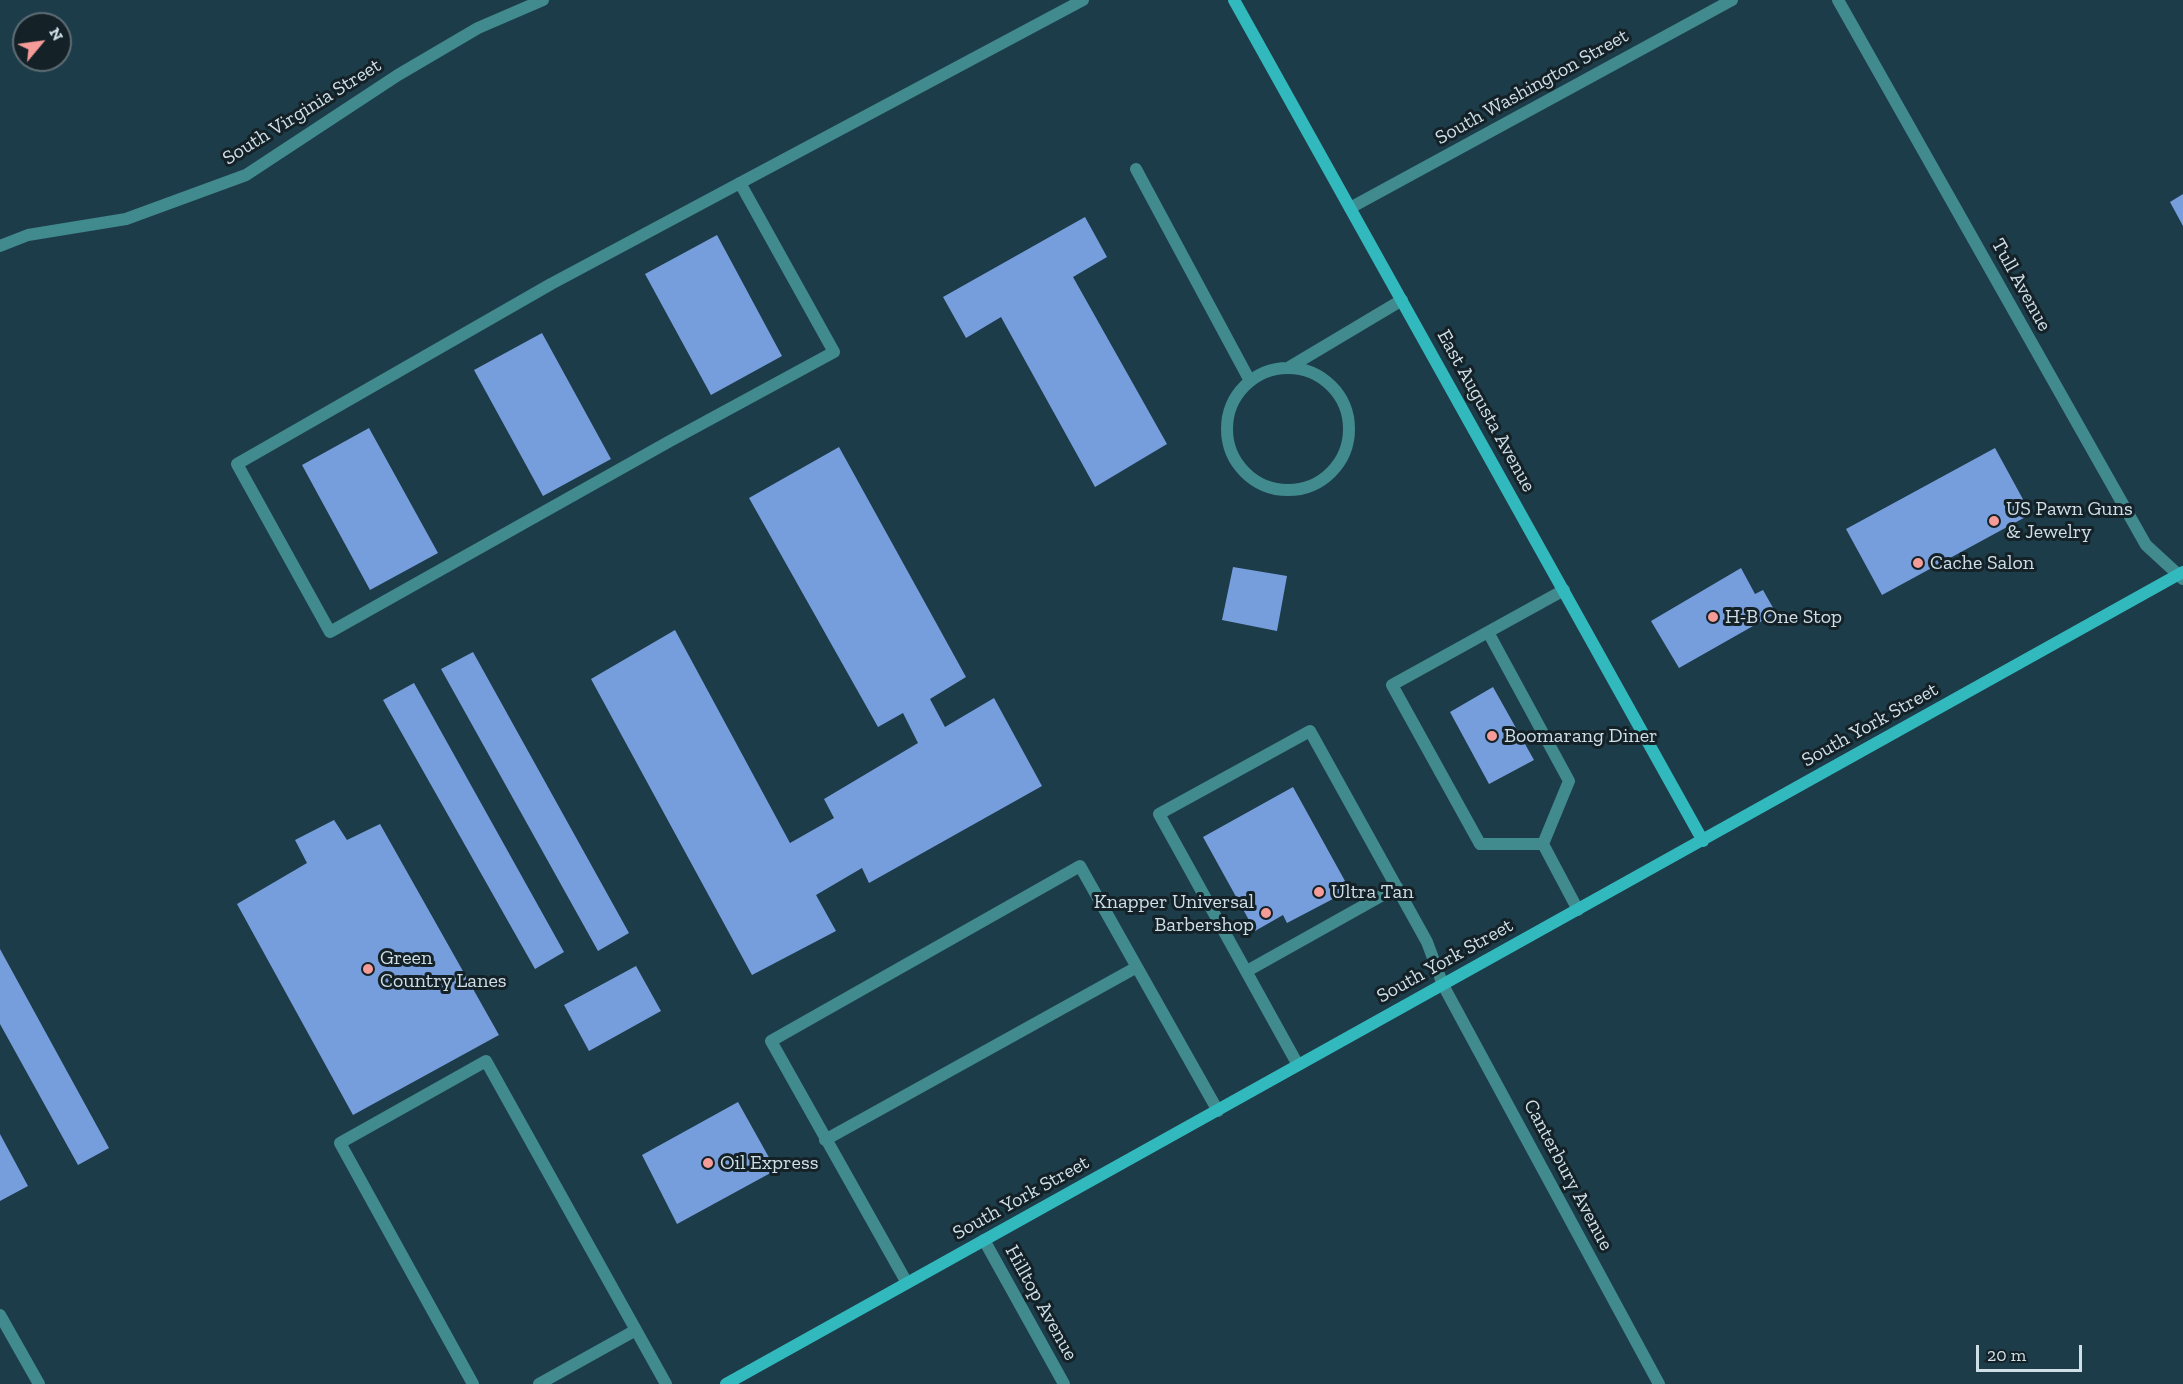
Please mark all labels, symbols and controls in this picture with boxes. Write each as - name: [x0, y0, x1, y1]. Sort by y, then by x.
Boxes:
- north arrow: [12, 12, 72, 72]
- text: N: [45, 24, 68, 44]
- street label: South Washington Street: [1431, 24, 1633, 150]
- street label: South Virginia Street: [218, 54, 386, 170]
- street label: Tull Avenue: [1986, 235, 2056, 335]
- street label: East Augusta Avenue: [1431, 326, 1541, 496]
- place label: US Pawn Guns & Jewelry: [2006, 497, 2133, 544]
- marker: US Pawn Guns & Jewelry: [1987, 514, 2001, 528]
- place label: Cache Salon: [1930, 551, 2034, 575]
- marker: Cache Salon: [1911, 556, 1925, 570]
- place label: H-B One Stop: [1725, 605, 1842, 629]
- marker: H-B One Stop: [1706, 610, 1720, 624]
- street label: South York Street: [1798, 678, 1942, 772]
- place label: Boomarang Diner: [1504, 724, 1657, 748]
- marker: Boomarang Diner: [1485, 729, 1499, 743]
- place label: Ultra Tan: [1331, 880, 1414, 904]
- marker: Ultra Tan: [1312, 885, 1326, 899]
- place label: Knapper Universal Barbershop: [1094, 890, 1254, 937]
- marker: Knapper Universal Barbershop: [1259, 906, 1273, 920]
- street label: South York Street: [1373, 914, 1517, 1008]
- place label: Green Country Lanes: [380, 946, 507, 993]
- marker: Green Country Lanes: [361, 962, 375, 976]
- street label: Canterbury Avenue: [1518, 1095, 1618, 1255]
- place label: Oil Express: [720, 1151, 818, 1175]
- street label: South York Street: [949, 1151, 1093, 1245]
- marker: Oil Express: [701, 1156, 715, 1170]
- street label: Hilltop Avenue: [999, 1241, 1083, 1365]
- scale bar: [1979, 1333, 2086, 1371]
- text: 20 m: [1987, 1344, 2026, 1366]

